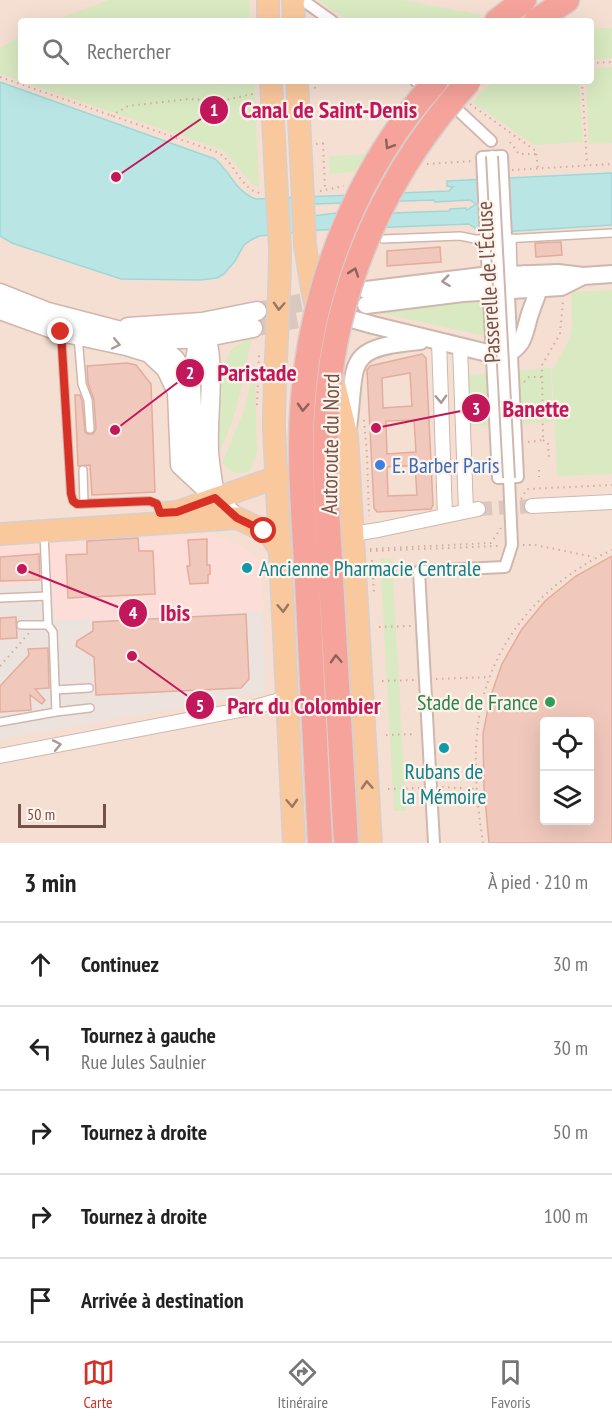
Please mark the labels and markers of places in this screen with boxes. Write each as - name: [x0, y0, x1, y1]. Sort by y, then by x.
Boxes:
- callout: Canal de Saint-Denis: [199, 89, 429, 131]
- callout: Paristade: [175, 352, 308, 394]
- callout: Banette: [461, 387, 581, 429]
- place label: E. Barber Paris: [392, 451, 499, 479]
- marker: E. Barber Paris: [373, 458, 387, 472]
- place label: Ancienne Pharmacie Centrale: [259, 554, 481, 582]
- marker: Ancienne Pharmacie Centrale: [240, 561, 254, 575]
- callout: Ibis: [118, 592, 202, 634]
- callout: Parc du Colombier: [185, 684, 393, 726]
- place label: Stade de France: [417, 688, 538, 716]
- marker: Stade de France: [543, 695, 557, 709]
- marker: Rubans de la Mémoire: [437, 741, 451, 755]
- place label: Rubans de la Mémoire: [401, 757, 487, 810]

